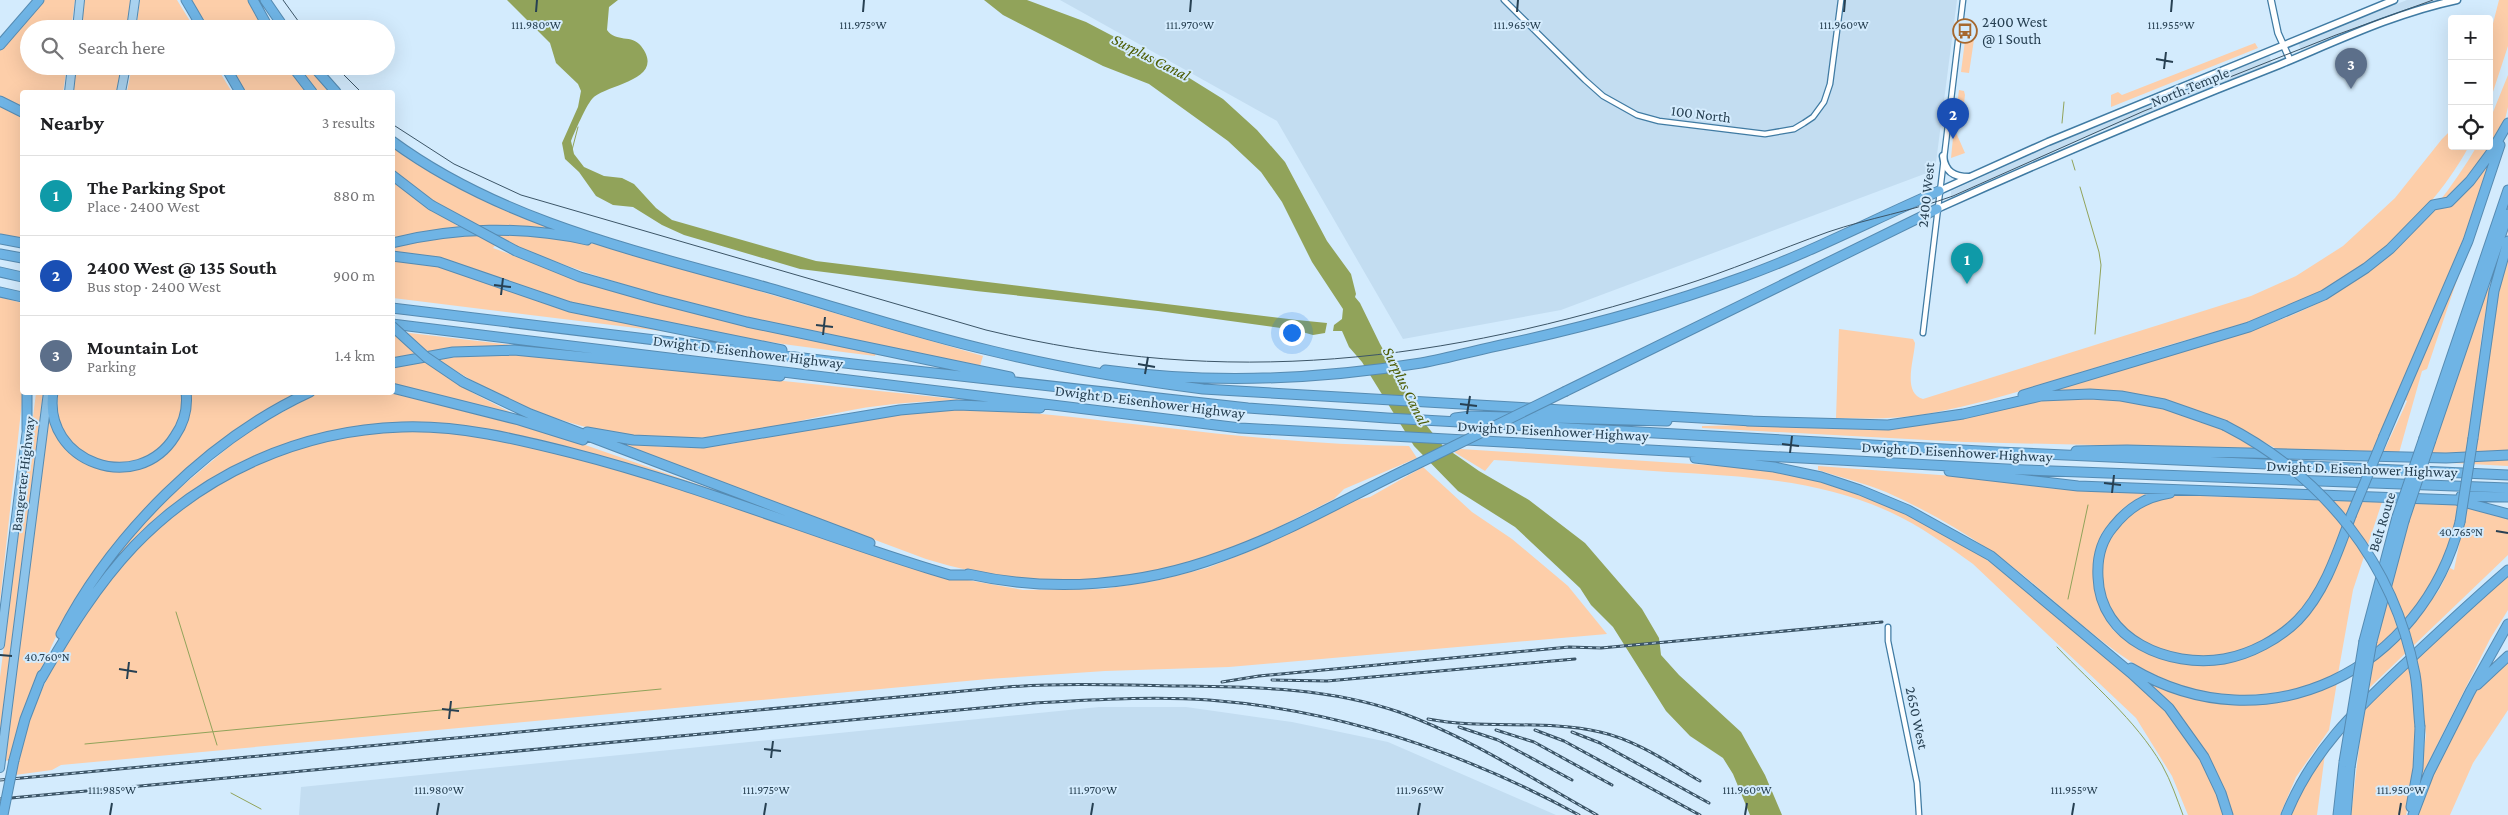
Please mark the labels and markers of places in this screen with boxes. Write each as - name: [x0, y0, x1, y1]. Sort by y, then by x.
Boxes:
- place label: 2400 West @ 1 South: [1982, 14, 2048, 48]
- bus stop icon: 2400 West @ 1 South: [1952, 18, 1978, 44]
- pin: 3: [2335, 48, 2367, 89]
- pin: 2: [1937, 98, 1969, 139]
- pin: 1: [1951, 243, 1983, 284]

